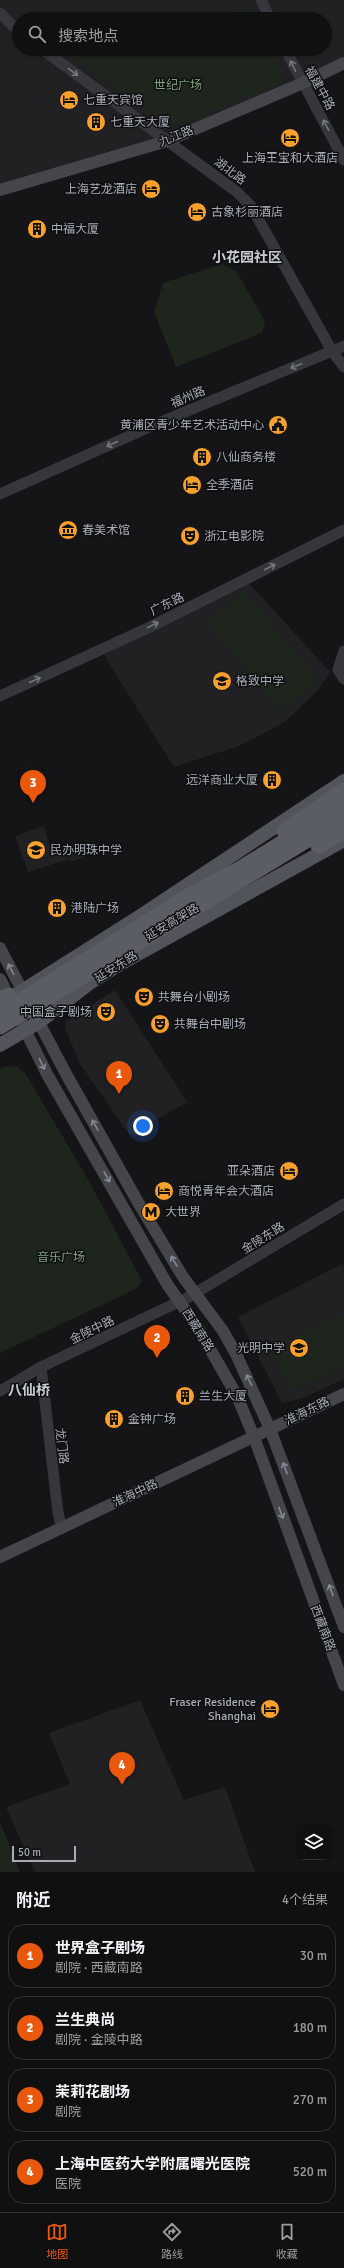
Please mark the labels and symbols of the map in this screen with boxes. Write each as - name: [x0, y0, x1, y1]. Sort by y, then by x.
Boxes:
- one-way arrow: [289, 61, 297, 73]
- street label: 福建中路: [301, 64, 338, 113]
- one-way arrow: [67, 68, 78, 76]
- park label: 世纪广场: [154, 78, 202, 93]
- hotel icon: 七重天宾馆: [58, 89, 80, 111]
- place label: 七重天宾馆: [83, 93, 143, 108]
- building icon: 七重天大厦: [85, 111, 107, 133]
- place label: 七重天大厦: [110, 115, 170, 130]
- one-way arrow: [321, 120, 329, 132]
- street label: 九江路: [157, 123, 196, 150]
- hotel icon: 上海王宝和大酒店: [279, 127, 301, 149]
- place label: 上海王宝和大酒店: [242, 151, 338, 166]
- street label: 湖北路: [211, 155, 249, 188]
- hotel icon: 上海艺龙酒店: [140, 178, 162, 200]
- place label: 上海艺龙酒店: [65, 182, 137, 197]
- hotel icon: 古象杉丽酒店: [186, 201, 208, 223]
- place label: 古象杉丽酒店: [211, 205, 283, 220]
- building icon: 中福大厦: [26, 218, 48, 240]
- place label: 中福大厦: [51, 222, 99, 237]
- district label: 小花园社区: [212, 249, 282, 266]
- one-way arrow: [291, 363, 303, 370]
- street label: 福州路: [169, 384, 208, 411]
- public building icon: 黄浦区青少年艺术活动中心: [267, 414, 289, 436]
- place label: 黄浦区青少年艺术活动中心: [120, 418, 264, 433]
- one-way arrow: [106, 441, 118, 448]
- building icon: 八仙商务楼: [191, 446, 213, 468]
- place label: 八仙商务楼: [216, 450, 276, 465]
- hotel icon: 全季酒店: [181, 474, 203, 496]
- place label: 全季酒店: [206, 478, 254, 493]
- museum icon: 春美术馆: [57, 519, 79, 541]
- place label: 春美术馆: [82, 523, 130, 538]
- theatre icon: 浙江电影院: [179, 525, 201, 547]
- place label: 浙江电影院: [204, 529, 264, 544]
- one-way arrow: [264, 563, 276, 570]
- street label: 广东路: [148, 590, 187, 619]
- one-way arrow: [147, 621, 159, 628]
- school or university icon: 格致中学: [211, 670, 233, 692]
- place label: 格致中学: [236, 674, 284, 689]
- one-way arrow: [29, 676, 41, 683]
- building icon: 远洋商业大厦: [261, 769, 283, 791]
- pin: 3: [20, 770, 46, 803]
- place label: 远洋商业大厦: [186, 773, 258, 788]
- school or university icon: 民办明珠中学: [25, 839, 47, 861]
- place label: 民办明珠中学: [50, 843, 122, 858]
- building icon: 港陆广场: [46, 897, 68, 919]
- place label: 港陆广场: [71, 901, 119, 916]
- street label: 延安高架路: [143, 901, 202, 944]
- street label: 延安东路: [92, 948, 141, 987]
- one-way arrow: [7, 963, 14, 975]
- theatre icon: 共舞台小剧场: [133, 986, 155, 1008]
- place label: 共舞台小剧场: [158, 990, 230, 1005]
- theatre icon: 中国盒子剧场: [95, 1001, 117, 1023]
- place label: 中国盒子剧场: [20, 1005, 92, 1020]
- theatre icon: 共舞台中剧场: [149, 1013, 171, 1035]
- place label: 共舞台中剧场: [174, 1017, 246, 1032]
- one-way arrow: [39, 1058, 46, 1070]
- pin: 1: [106, 1061, 132, 1094]
- your location: [133, 1116, 153, 1136]
- one-way arrow: [91, 1119, 98, 1131]
- hotel icon: 亚朵酒店: [278, 1160, 300, 1182]
- place label: 亚朵酒店: [227, 1164, 275, 1179]
- one-way arrow: [104, 1171, 111, 1183]
- hotel icon: 商悦青年会大酒店: [153, 1180, 175, 1202]
- place label: 商悦青年会大酒店: [178, 1184, 274, 1199]
- metro station icon: 大世界: [140, 1201, 162, 1223]
- place label: 大世界: [165, 1205, 201, 1220]
- street label: 金陵东路: [239, 1219, 288, 1258]
- park label: 音乐广场: [37, 1250, 85, 1265]
- one-way arrow: [169, 1256, 177, 1268]
- street label: 西藏南路: [178, 1306, 217, 1355]
- street label: 金陵中路: [67, 1313, 117, 1348]
- pin: 2: [144, 1325, 170, 1358]
- school or university icon: 光明中学: [288, 1337, 310, 1359]
- place label: 光明中学: [237, 1341, 285, 1356]
- one-way arrow: [245, 1375, 252, 1387]
- district label: 八仙桥: [8, 1382, 50, 1399]
- building icon: 兰生大厦: [174, 1385, 196, 1407]
- place label: 兰生大厦: [199, 1389, 247, 1404]
- street label: 淮海东路: [282, 1394, 332, 1429]
- building icon: 金钟广场: [103, 1408, 125, 1430]
- place label: 金钟广场: [128, 1412, 176, 1427]
- street label: 龙门路: [52, 1427, 71, 1465]
- one-way arrow: [281, 1463, 289, 1475]
- street label: 淮海中路: [110, 1477, 160, 1510]
- one-way arrow: [278, 1507, 285, 1520]
- one-way arrow: [327, 1584, 334, 1597]
- street label: 西藏南路: [307, 1603, 338, 1653]
- place label: Fraser Residence Shanghai: [169, 1695, 256, 1724]
- hotel icon: Fraser Residence Shanghai: [259, 1698, 281, 1720]
- pin: 4: [109, 1752, 135, 1785]
- scale bar: [12, 1844, 76, 1863]

